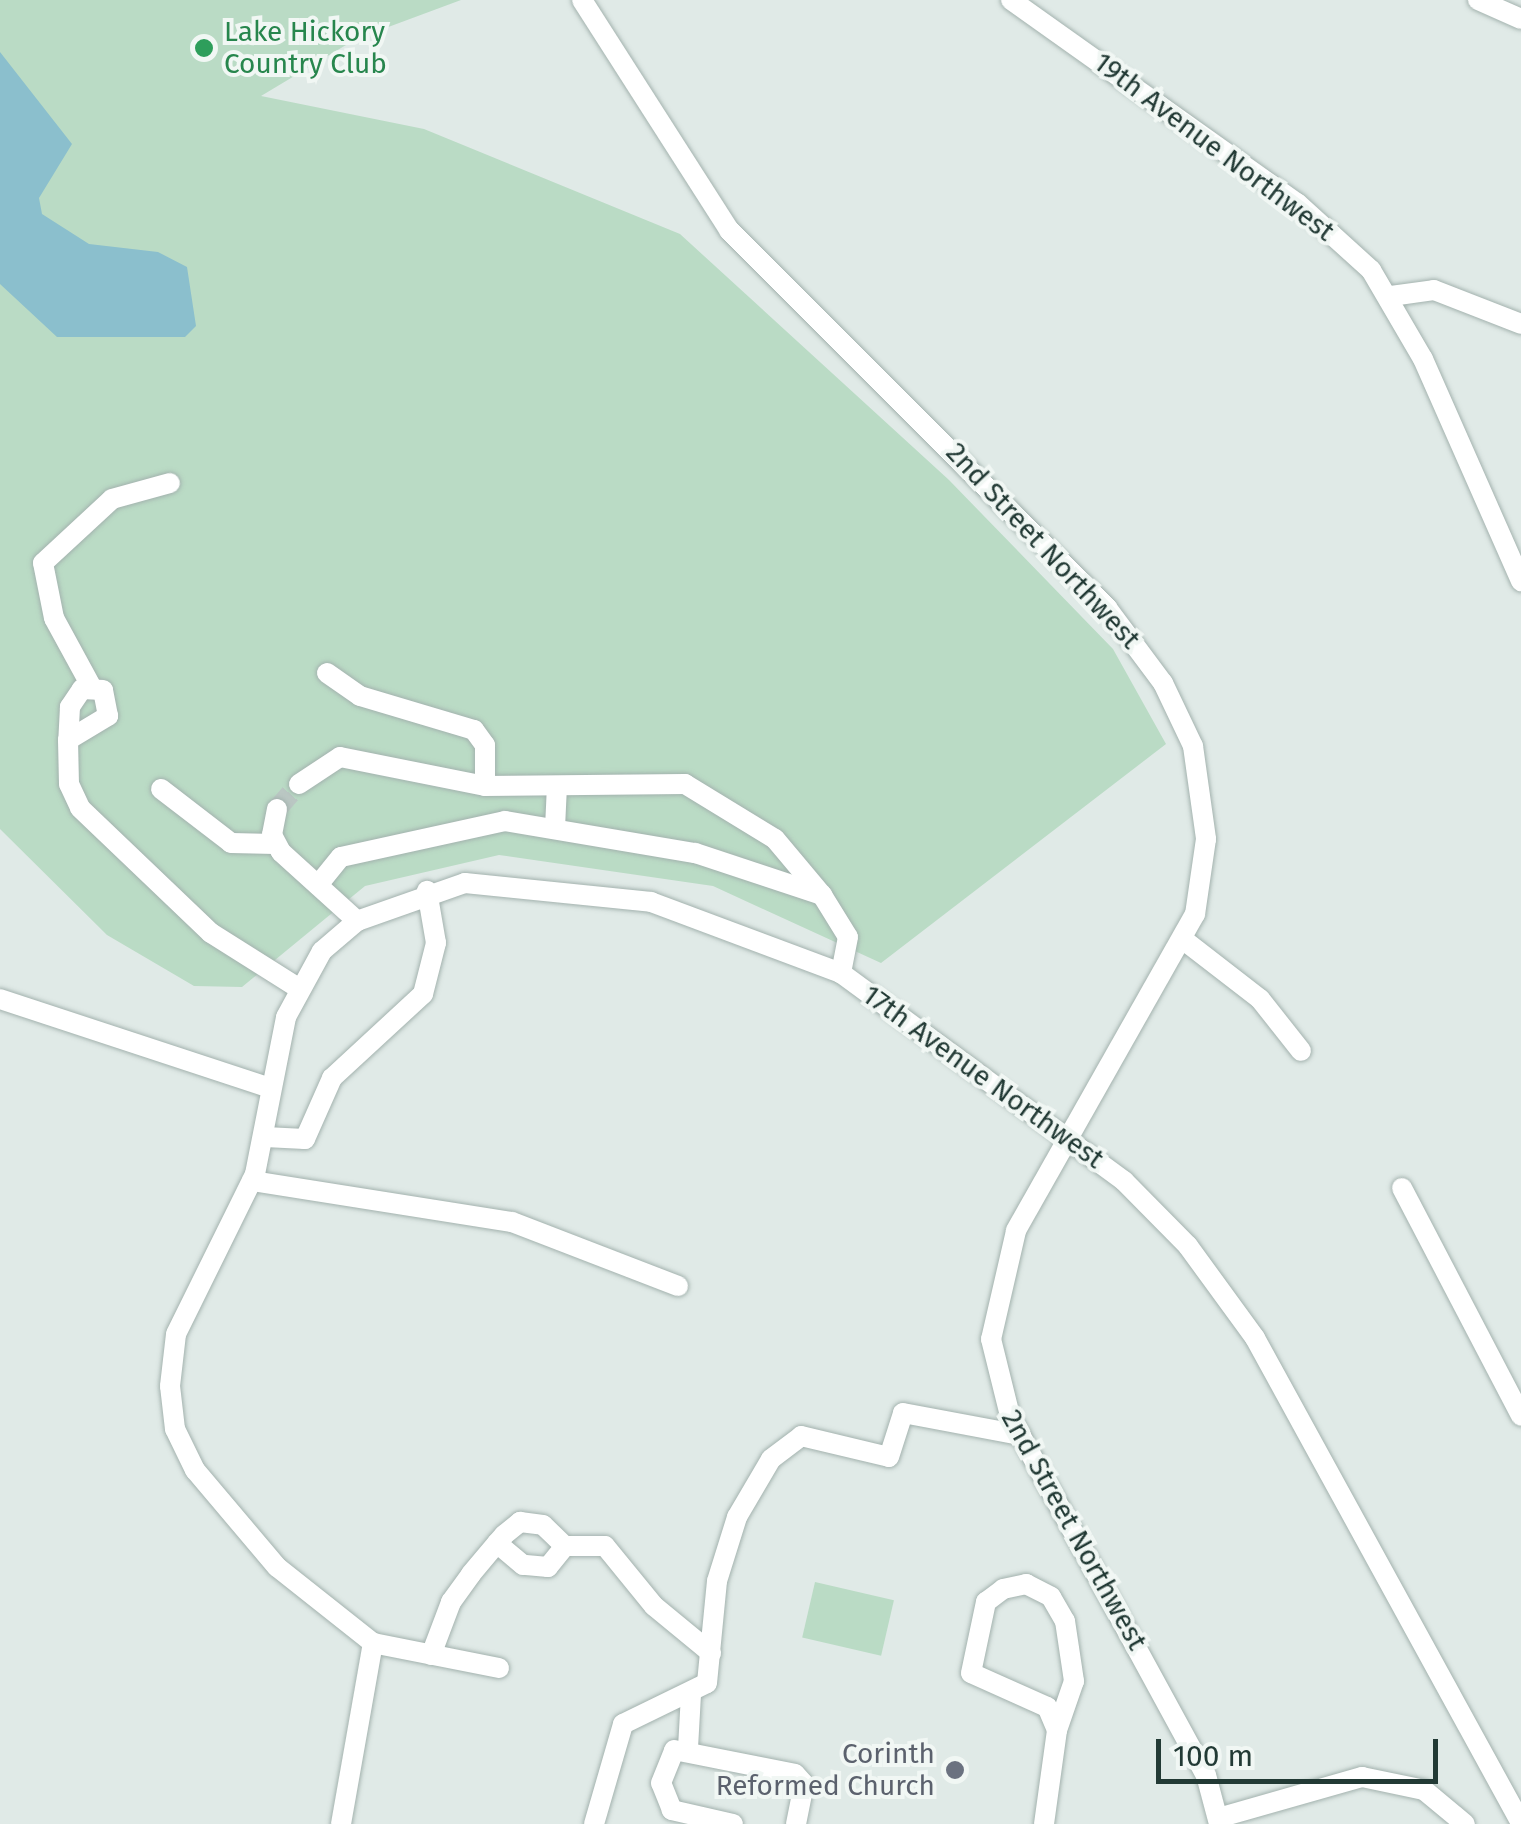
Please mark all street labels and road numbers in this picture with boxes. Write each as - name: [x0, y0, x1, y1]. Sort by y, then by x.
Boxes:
- street label: 19th Avenue Northwest: [1087, 46, 1341, 248]
- street label: 2nd Street Northwest: [939, 436, 1147, 656]
- street label: 17th Avenue Northwest: [856, 978, 1110, 1176]
- street label: 2nd Street Northwest: [994, 1404, 1154, 1656]

